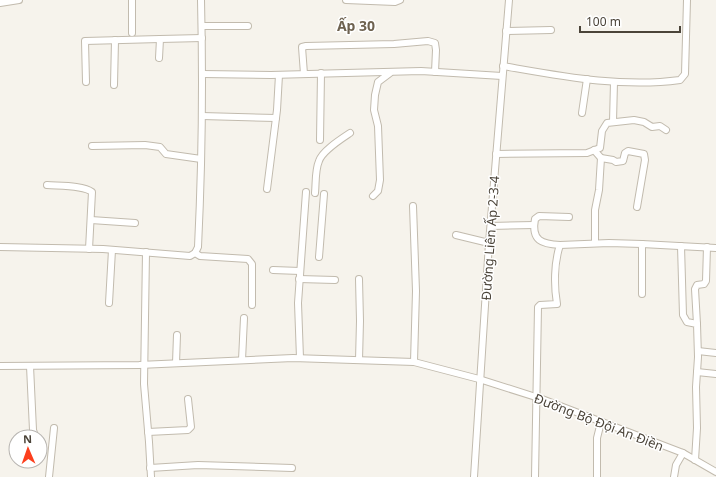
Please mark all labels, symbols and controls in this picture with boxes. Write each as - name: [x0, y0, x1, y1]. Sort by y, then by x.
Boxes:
- scale bar: [580, 8, 680, 34]
- text: 100 m: [586, 13, 621, 30]
- district label: Ấp 30: [337, 16, 375, 35]
- street label: Đường Liên Ấp 2-3-4: [477, 174, 503, 301]
- street label: Đường Bộ Đội An Điền: [532, 389, 666, 455]
- north arrow: [8, 429, 48, 469]
- text: N: [23, 431, 32, 446]

